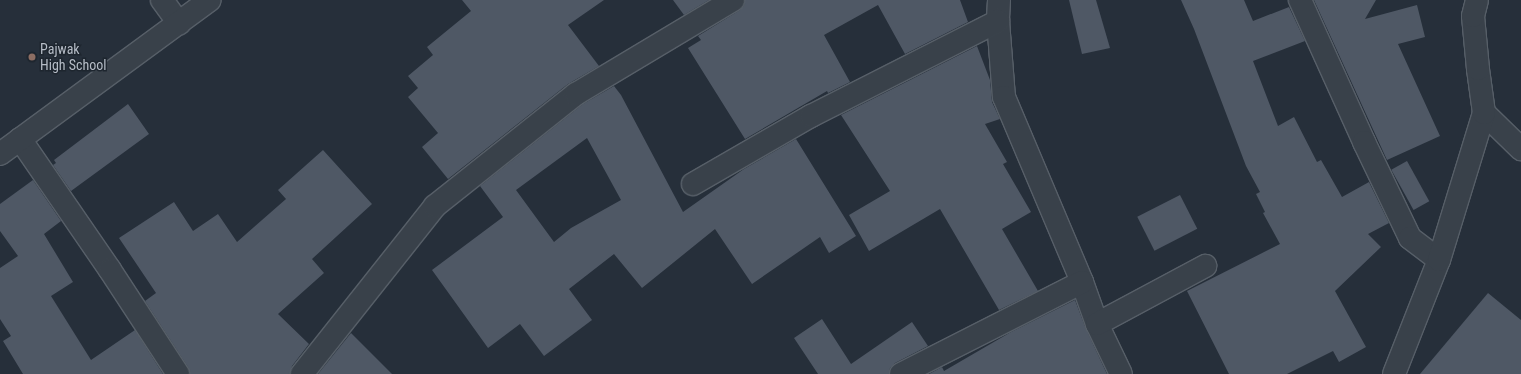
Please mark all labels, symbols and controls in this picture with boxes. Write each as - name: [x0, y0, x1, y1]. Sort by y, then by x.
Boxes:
- place label: Pajwak High School: [40, 41, 107, 74]
- marker: Pajwak High School: [27, 52, 37, 62]

